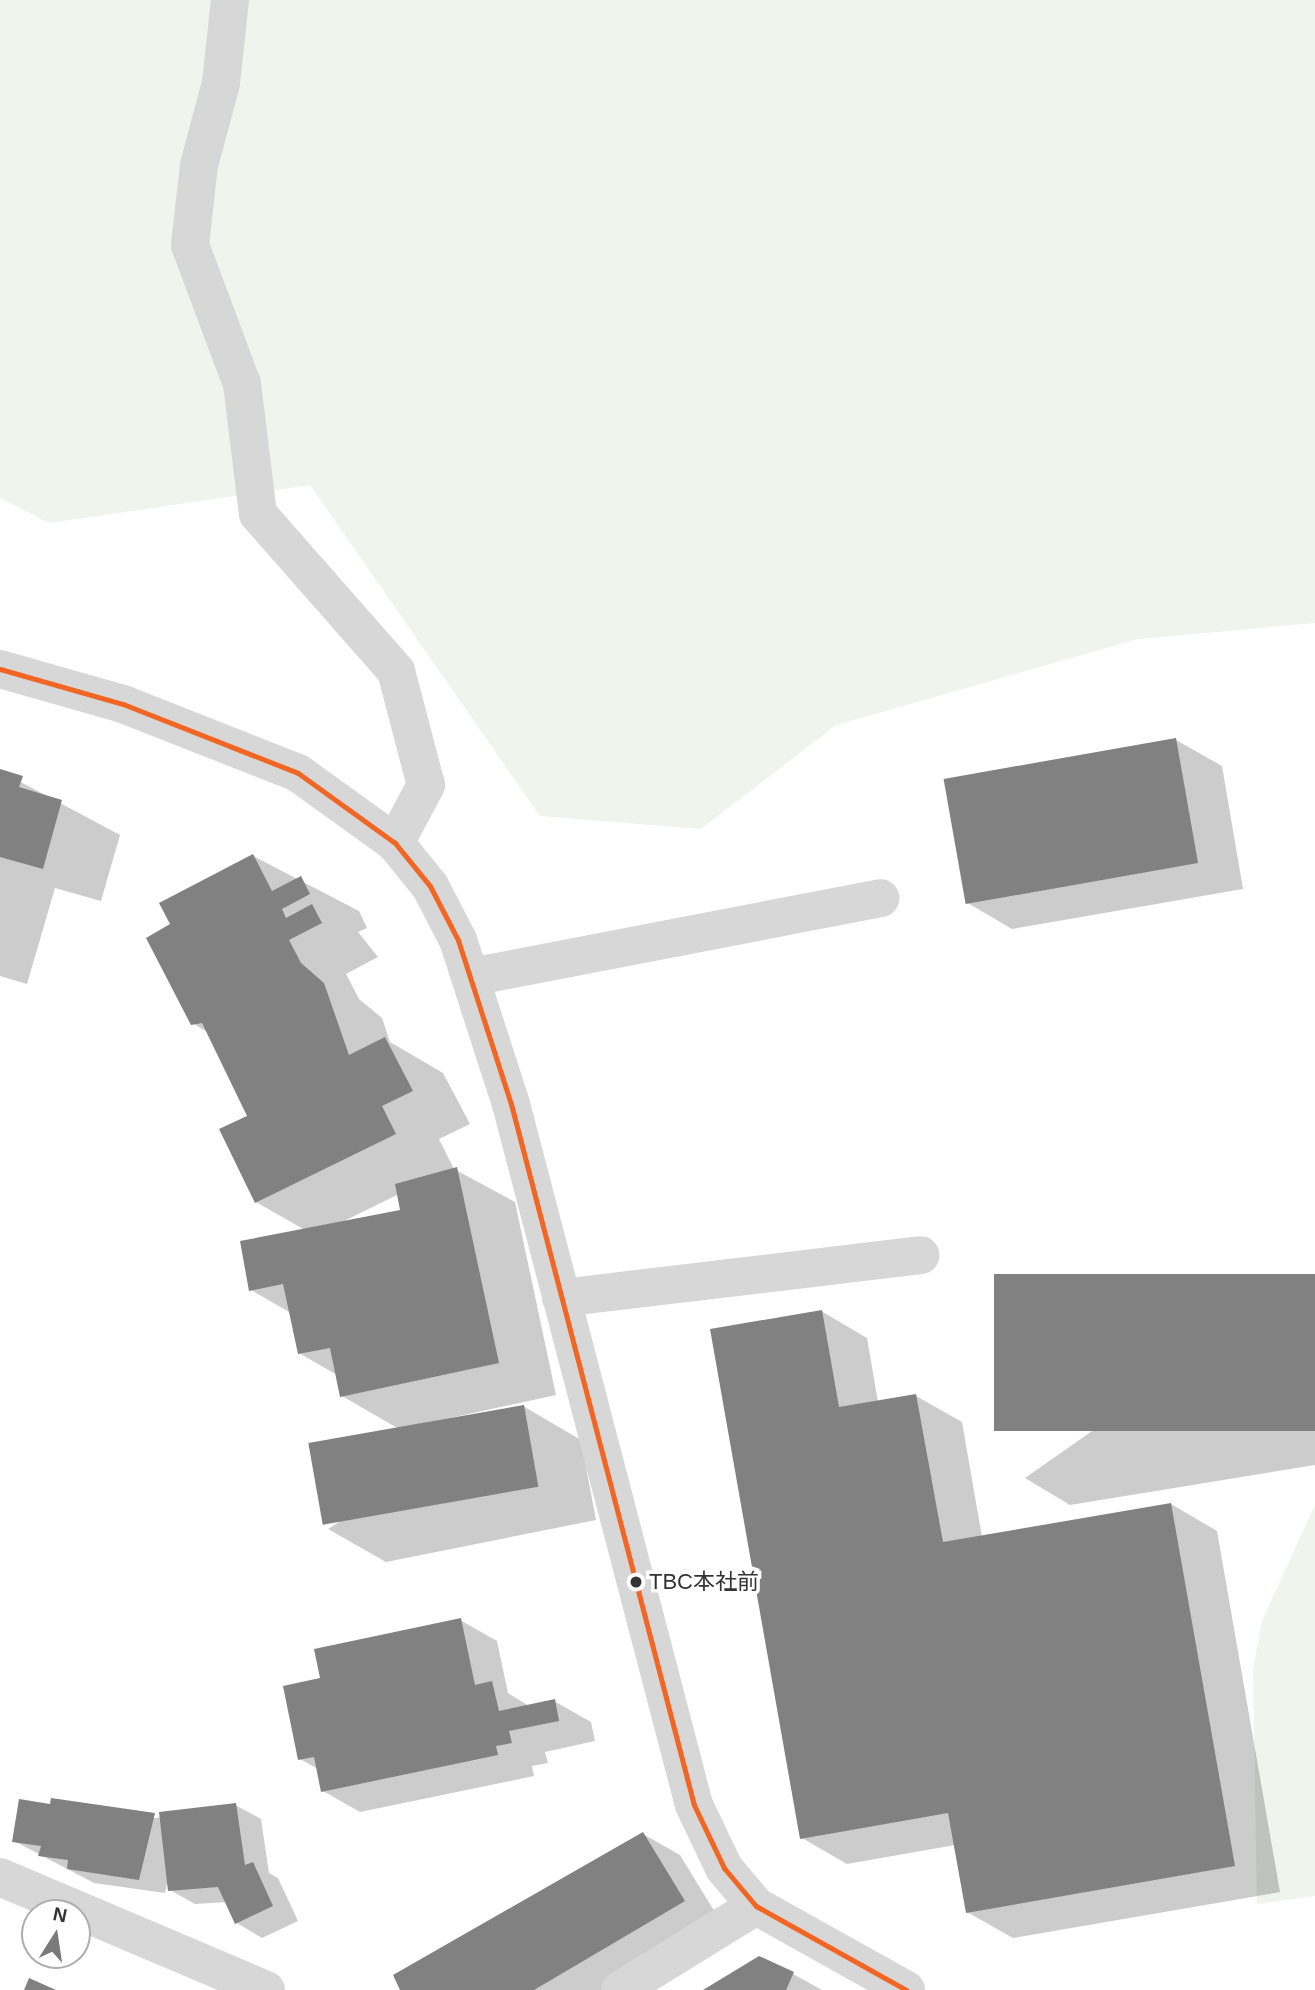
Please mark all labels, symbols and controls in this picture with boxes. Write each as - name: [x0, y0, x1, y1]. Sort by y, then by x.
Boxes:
- place label: TBC本社前: [649, 1569, 759, 1595]
- marker: TBC本社前: [629, 1575, 643, 1589]
- north arrow: [21, 1899, 91, 1969]
- text: N: [51, 1903, 69, 1927]

